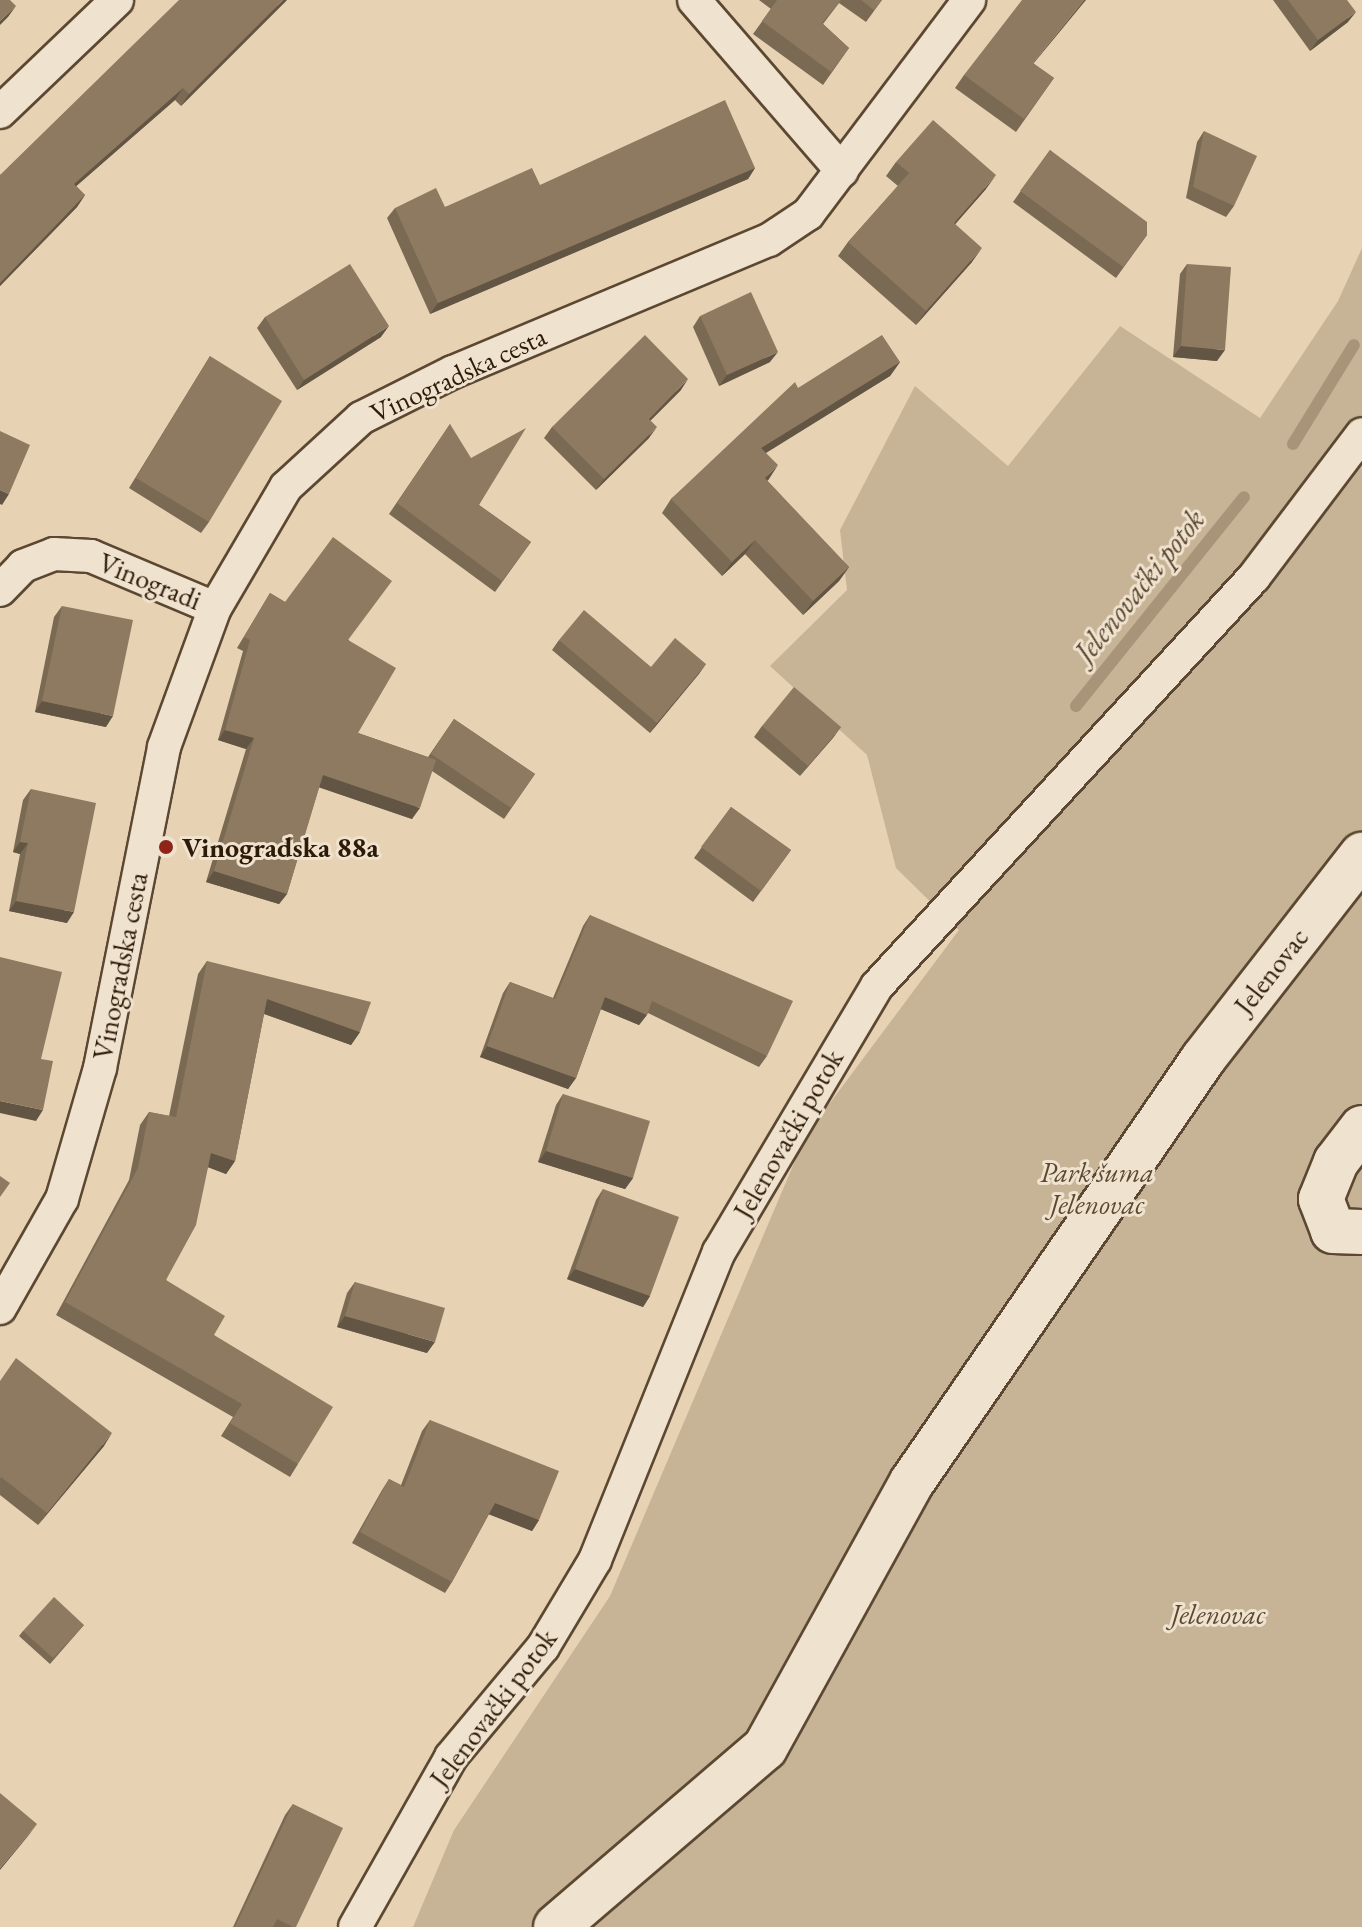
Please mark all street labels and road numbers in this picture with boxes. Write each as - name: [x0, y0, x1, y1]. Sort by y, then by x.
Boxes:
- street label: Vinogradska cesta: [365, 319, 551, 429]
- street label: Vinogradi: [94, 545, 206, 617]
- street label: Vinogradska cesta: [85, 869, 155, 1063]
- street label: Jelenovac: [1227, 921, 1315, 1021]
- street label: Jelenovački potok: [726, 1043, 850, 1225]
- street label: Jelenovački potok: [422, 1622, 564, 1794]

